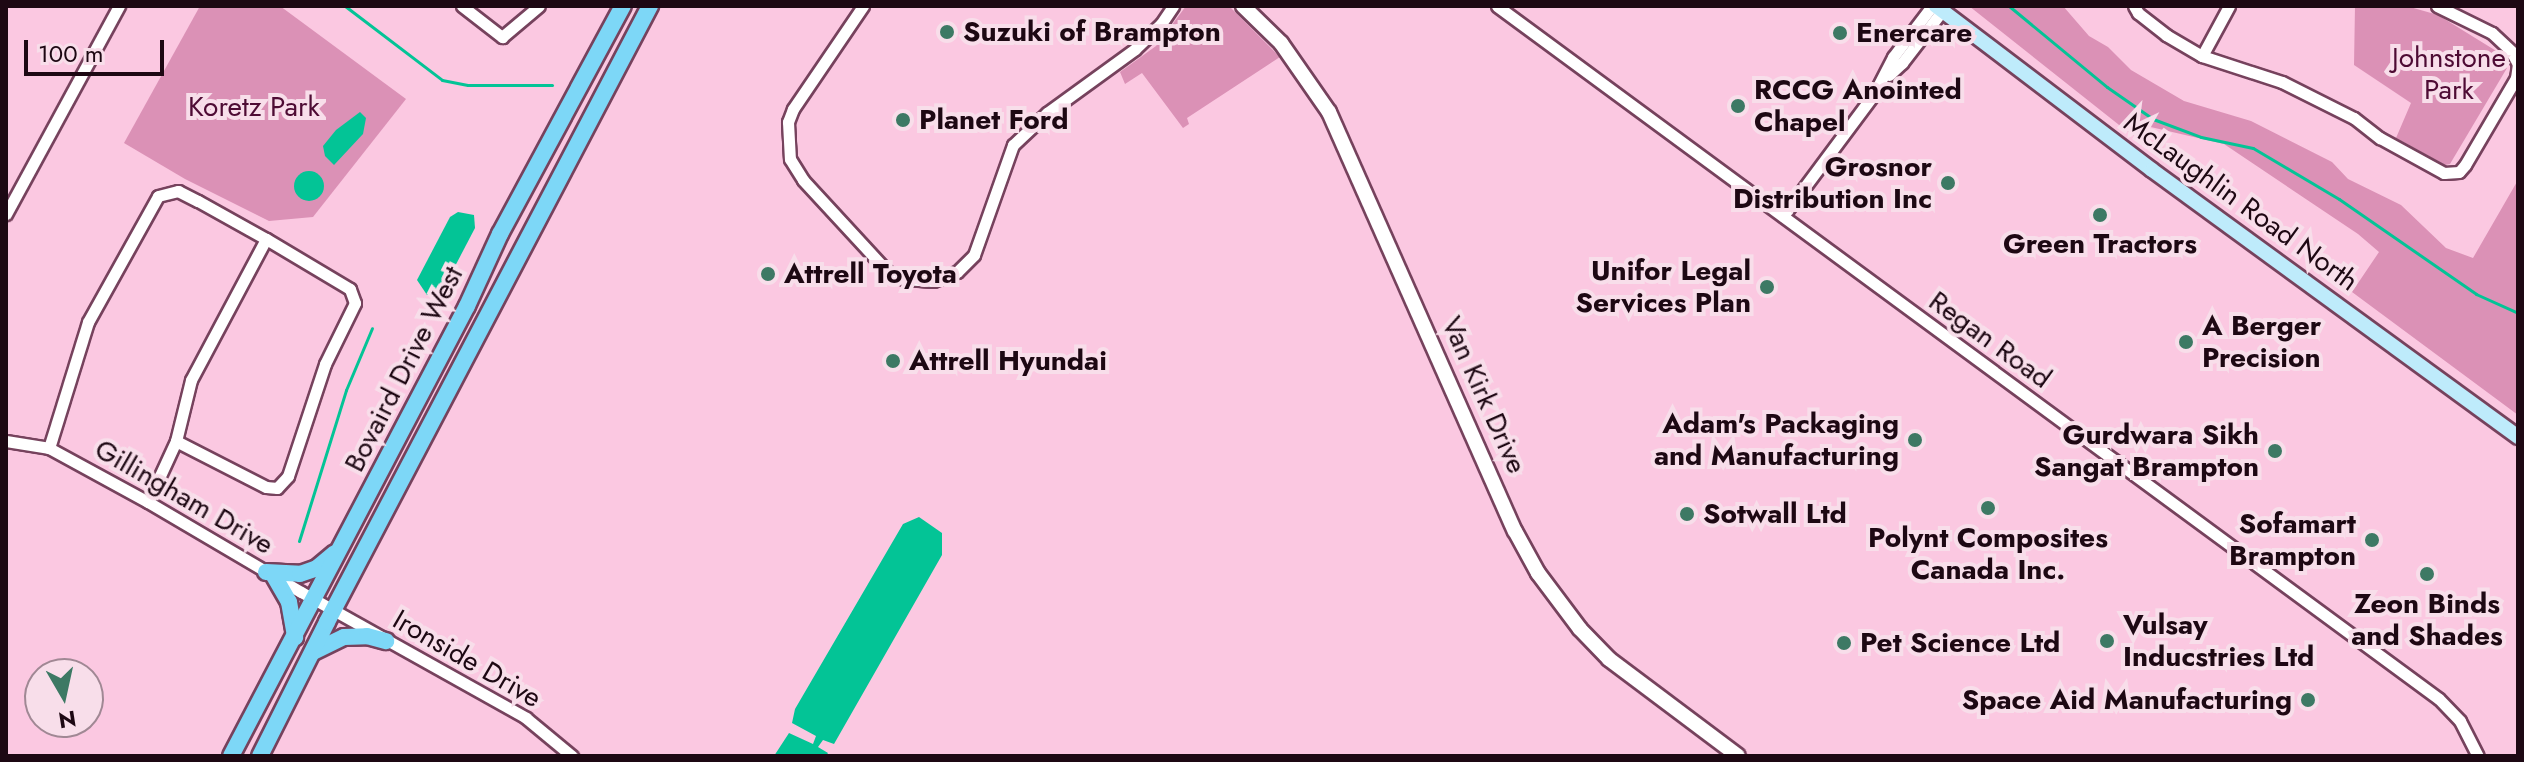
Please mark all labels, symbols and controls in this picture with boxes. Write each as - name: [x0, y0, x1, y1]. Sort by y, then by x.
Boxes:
- place label: Suzuki of Brampton: [963, 15, 1221, 49]
- place label: Enercare: [1856, 16, 1972, 50]
- marker: Suzuki of Brampton: [938, 23, 956, 41]
- scale bar: [28, 24, 168, 74]
- marker: Enercare: [1831, 24, 1849, 42]
- text: 100 m: [38, 36, 104, 71]
- park label: Johnstone Park: [2392, 41, 2506, 107]
- place label: RCCG Anointed Chapel: [1754, 73, 1962, 139]
- park label: Koretz Park: [188, 90, 320, 124]
- marker: RCCG Anointed Chapel: [1729, 97, 1747, 115]
- place label: Planet Ford: [919, 103, 1068, 137]
- street label: McLaughlin Road North: [2117, 106, 2365, 298]
- marker: Planet Ford: [894, 111, 912, 129]
- place label: Grosnor Distribution Inc: [1733, 150, 1932, 216]
- marker: Grosnor Distribution Inc: [1939, 174, 1957, 192]
- marker: Green Tractors: [2091, 206, 2109, 224]
- place label: Green Tractors: [2003, 227, 2197, 261]
- place label: Unifor Legal Services Plan: [1575, 254, 1751, 320]
- place label: Attrell Toyota: [784, 257, 957, 291]
- street label: Bovaird Drive West: [338, 261, 470, 477]
- marker: Attrell Toyota: [759, 265, 777, 283]
- marker: Unifor Legal Services Plan: [1758, 278, 1776, 296]
- street label: Regan Road: [1922, 284, 2058, 396]
- place label: A Berger Precision: [2202, 309, 2321, 375]
- street label: Van Kirk Drive: [1435, 311, 1533, 479]
- marker: A Berger Precision: [2177, 333, 2195, 351]
- place label: Attrell Hyundai: [909, 344, 1107, 378]
- marker: Attrell Hyundai: [884, 352, 902, 370]
- place label: Adam's Packaging and Manufacturing: [1654, 407, 1899, 473]
- place label: Gurdwara Sikh Sangat Brampton: [2034, 418, 2259, 484]
- marker: Adam's Packaging and Manufacturing: [1906, 431, 1924, 449]
- street label: Gillingham Drive: [89, 432, 279, 562]
- marker: Gurdwara Sikh Sangat Brampton: [2266, 442, 2284, 460]
- place label: Sotwall Ltd: [1703, 497, 1847, 531]
- marker: Polynt Composites Canada Inc.: [1979, 499, 1997, 517]
- marker: Sotwall Ltd: [1678, 505, 1696, 523]
- place label: Sofamart Brampton: [2229, 507, 2356, 573]
- place label: Polynt Composites Canada Inc.: [1868, 521, 2108, 587]
- marker: Sofamart Brampton: [2363, 531, 2381, 549]
- marker: Zeon Binds and Shades: [2418, 565, 2436, 583]
- place label: Zeon Binds and Shades: [2351, 587, 2503, 653]
- street label: Ironside Drive: [387, 603, 547, 715]
- place label: Vulsay Inducstries Ltd: [2123, 608, 2314, 674]
- place label: Pet Science Ltd: [1860, 626, 2060, 660]
- marker: Vulsay Inducstries Ltd: [2098, 632, 2116, 650]
- marker: Pet Science Ltd: [1835, 634, 1853, 652]
- north arrow: [24, 658, 104, 738]
- place label: Space Aid Manufacturing: [1962, 683, 2292, 717]
- marker: Space Aid Manufacturing: [2299, 691, 2317, 709]
- text: N: [56, 703, 79, 737]

